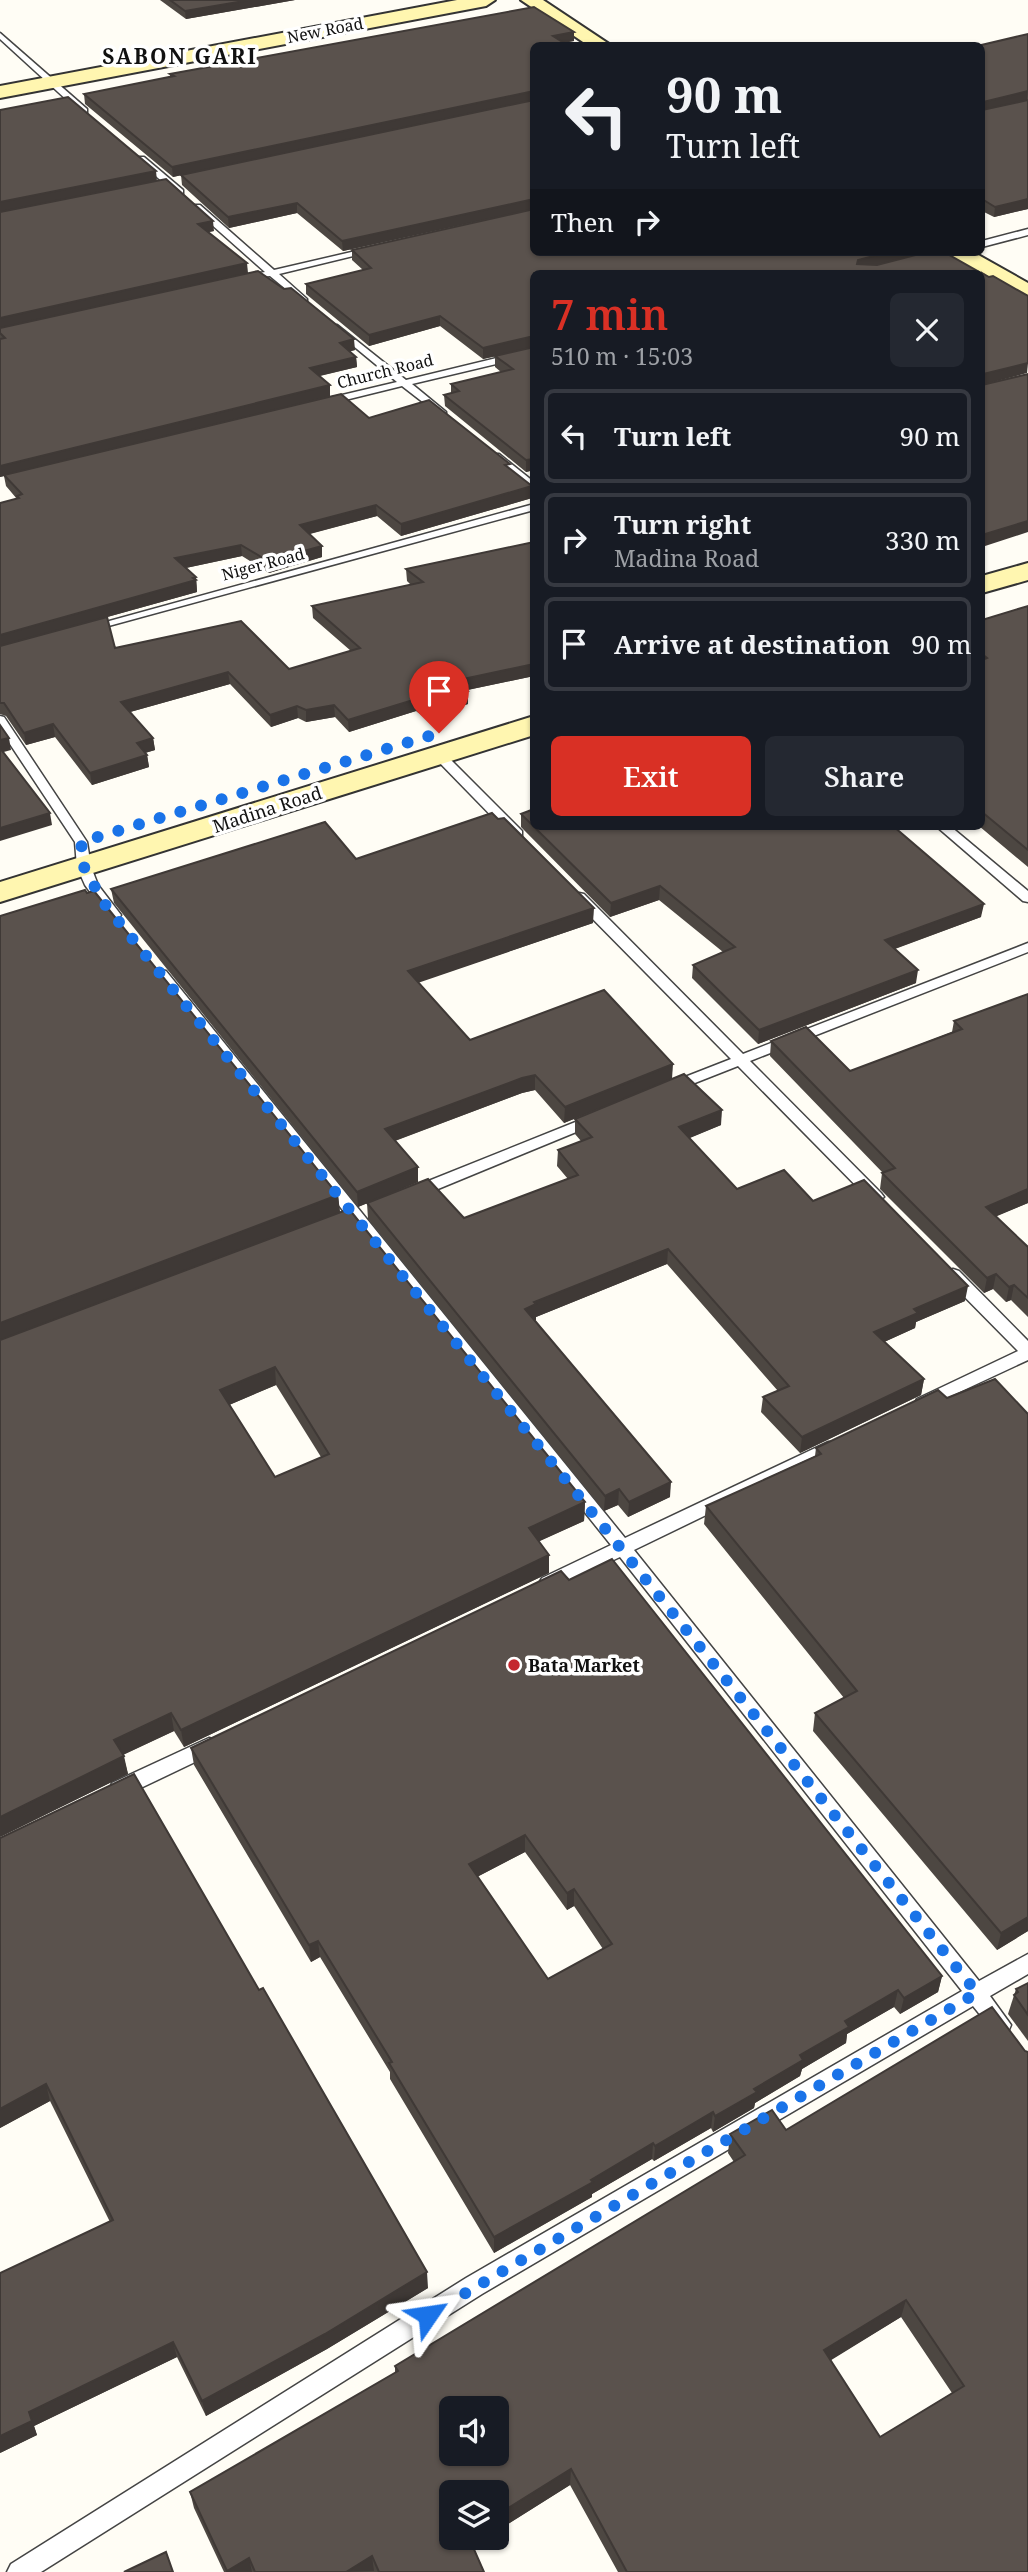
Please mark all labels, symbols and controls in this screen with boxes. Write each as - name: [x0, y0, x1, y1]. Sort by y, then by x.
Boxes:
- street label: New Road: [285, 12, 365, 48]
- district label: SABON GARI: [102, 42, 258, 70]
- text: 90 m: [666, 61, 782, 127]
- icon: left: [551, 70, 642, 161]
- text: Turn left: [666, 124, 800, 167]
- icon: right: [628, 203, 666, 241]
- text: Then: [551, 204, 614, 240]
- text: 7 min: [551, 285, 668, 342]
- button: close: [890, 293, 964, 367]
- text: 510 m · 15:03: [551, 340, 693, 372]
- street label: Church Road: [335, 348, 436, 394]
- icon: left: [555, 417, 593, 455]
- text: Turn left: [614, 418, 731, 454]
- text: 90 m: [900, 418, 960, 454]
- text: Turn right: [614, 506, 751, 542]
- icon: right: [555, 521, 593, 559]
- text: 330 m: [885, 522, 960, 558]
- street label: Niger Road: [219, 542, 307, 586]
- text: Madina Road: [614, 542, 759, 574]
- icon: arrive: [555, 625, 593, 663]
- text: Arrive at destination: [614, 626, 890, 662]
- text: 90 m: [911, 626, 971, 662]
- pin: [409, 661, 469, 733]
- icon: arrive: [420, 672, 458, 710]
- button: Exit: [551, 736, 751, 816]
- button: Share: [765, 736, 964, 816]
- street label: Madina Road: [209, 780, 325, 838]
- place label: Bata Market: [528, 1653, 640, 1677]
- marker: Bata Market: [506, 1657, 522, 1673]
- position arrow: [391, 2278, 465, 2352]
- map controls: [439, 2396, 509, 2550]
- button: sound: [439, 2396, 509, 2466]
- button: layers: [439, 2480, 509, 2550]

